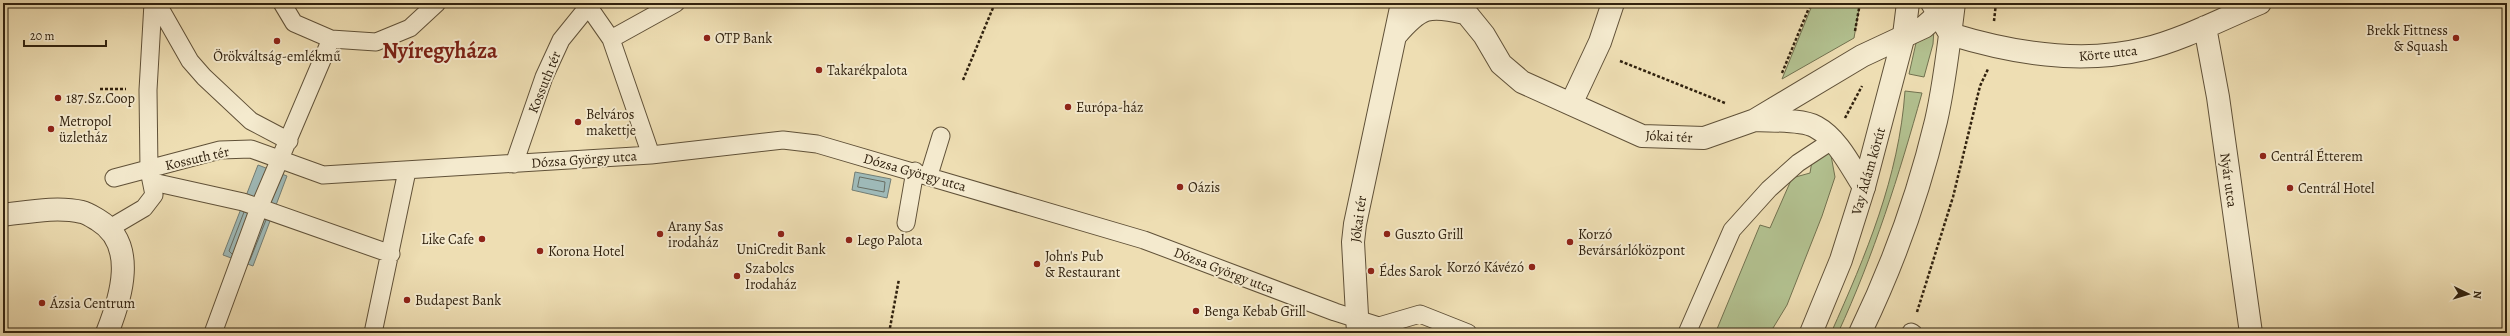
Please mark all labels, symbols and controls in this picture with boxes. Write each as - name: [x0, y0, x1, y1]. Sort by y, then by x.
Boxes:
- place label: Brekk Fittness & Squash: [2366, 21, 2449, 56]
- scale bar: [24, 22, 106, 48]
- text: 20 m: [30, 28, 54, 44]
- place label: OTP Bank: [715, 29, 772, 48]
- marker: OTP Bank: [702, 33, 712, 43]
- marker: Brekk Fittness & Squash: [2451, 33, 2461, 43]
- marker: Örökváltság-emlékmű: [272, 36, 282, 46]
- district label: Nyíregyháza: [382, 36, 498, 66]
- street label: Körte utca: [2078, 41, 2139, 66]
- place label: Örökváltság-emlékmű: [213, 47, 341, 66]
- street label: Kossuth tér: [523, 48, 566, 116]
- place label: Takarékpalota: [827, 61, 908, 80]
- marker: Takarékpalota: [814, 65, 824, 75]
- place label: 187.Sz.Coop: [66, 89, 135, 108]
- marker: 187.Sz.Coop: [53, 93, 63, 103]
- place label: Európa-ház: [1076, 98, 1143, 117]
- marker: Európa-ház: [1063, 102, 1073, 112]
- place label: Belváros makettje: [586, 105, 636, 140]
- place label: Metropol üzletház: [59, 112, 112, 147]
- marker: Belváros makettje: [573, 117, 583, 127]
- marker: Metropol üzletház: [46, 124, 56, 134]
- street label: Vay Ádám körút: [1847, 125, 1890, 218]
- street label: Jókai tér: [1645, 126, 1694, 147]
- street label: Kossuth tér: [163, 142, 232, 175]
- street label: Dózsa György utca: [530, 146, 638, 173]
- place label: Centrál Étterem: [2271, 147, 2363, 166]
- street label: Dózsa György utca: [861, 149, 969, 196]
- marker: Centrál Étterem: [2258, 151, 2268, 161]
- street label: Nyár utca: [2215, 152, 2242, 209]
- place label: Oázis: [1188, 178, 1220, 197]
- place label: Centrál Hotel: [2298, 179, 2375, 198]
- marker: Oázis: [1175, 182, 1185, 192]
- marker: Centrál Hotel: [2285, 183, 2295, 193]
- street label: Jókai tér: [1346, 194, 1371, 244]
- place label: Arany Sas irodaház: [667, 217, 723, 252]
- place label: Guszto Grill: [1395, 225, 1464, 244]
- place label: Korzó Bevársárlóközpont: [1578, 225, 1685, 260]
- marker: Arany Sas irodaház: [655, 229, 665, 239]
- marker: UniCredit Bank: [776, 229, 786, 239]
- marker: Guszto Grill: [1382, 229, 1392, 239]
- place label: Like Cafe: [421, 230, 474, 249]
- place label: Lego Palota: [857, 231, 923, 250]
- marker: Like Cafe: [477, 234, 487, 244]
- marker: Lego Palota: [844, 235, 854, 245]
- marker: Korzó Bevársárlóközpont: [1565, 237, 1575, 247]
- place label: UniCredit Bank: [736, 240, 826, 259]
- place label: Korona Hotel: [548, 242, 625, 261]
- street label: Dózsa György utca: [1171, 243, 1277, 299]
- marker: Korona Hotel: [535, 246, 545, 256]
- place label: John's Pub & Restaurant: [1045, 247, 1121, 282]
- place label: Korzó Kávézó: [1447, 258, 1524, 277]
- place label: Szabolcs Irodaház: [745, 259, 797, 294]
- marker: John's Pub & Restaurant: [1032, 259, 1042, 269]
- place label: Édes Sarok: [1379, 262, 1442, 281]
- marker: Korzó Kávézó: [1527, 262, 1537, 272]
- marker: Édes Sarok: [1366, 266, 1376, 276]
- marker: Szabolcs Irodaház: [732, 271, 742, 281]
- north arrow: [2448, 274, 2488, 314]
- text: N: [2470, 290, 2485, 299]
- place label: Budapest Bank: [415, 291, 501, 310]
- place label: Ázsia Centrum: [49, 294, 135, 313]
- marker: Budapest Bank: [402, 295, 412, 305]
- marker: Ázsia Centrum: [37, 298, 47, 308]
- place label: Benga Kebab Grill: [1204, 302, 1306, 321]
- marker: Benga Kebab Grill: [1191, 306, 1201, 316]

